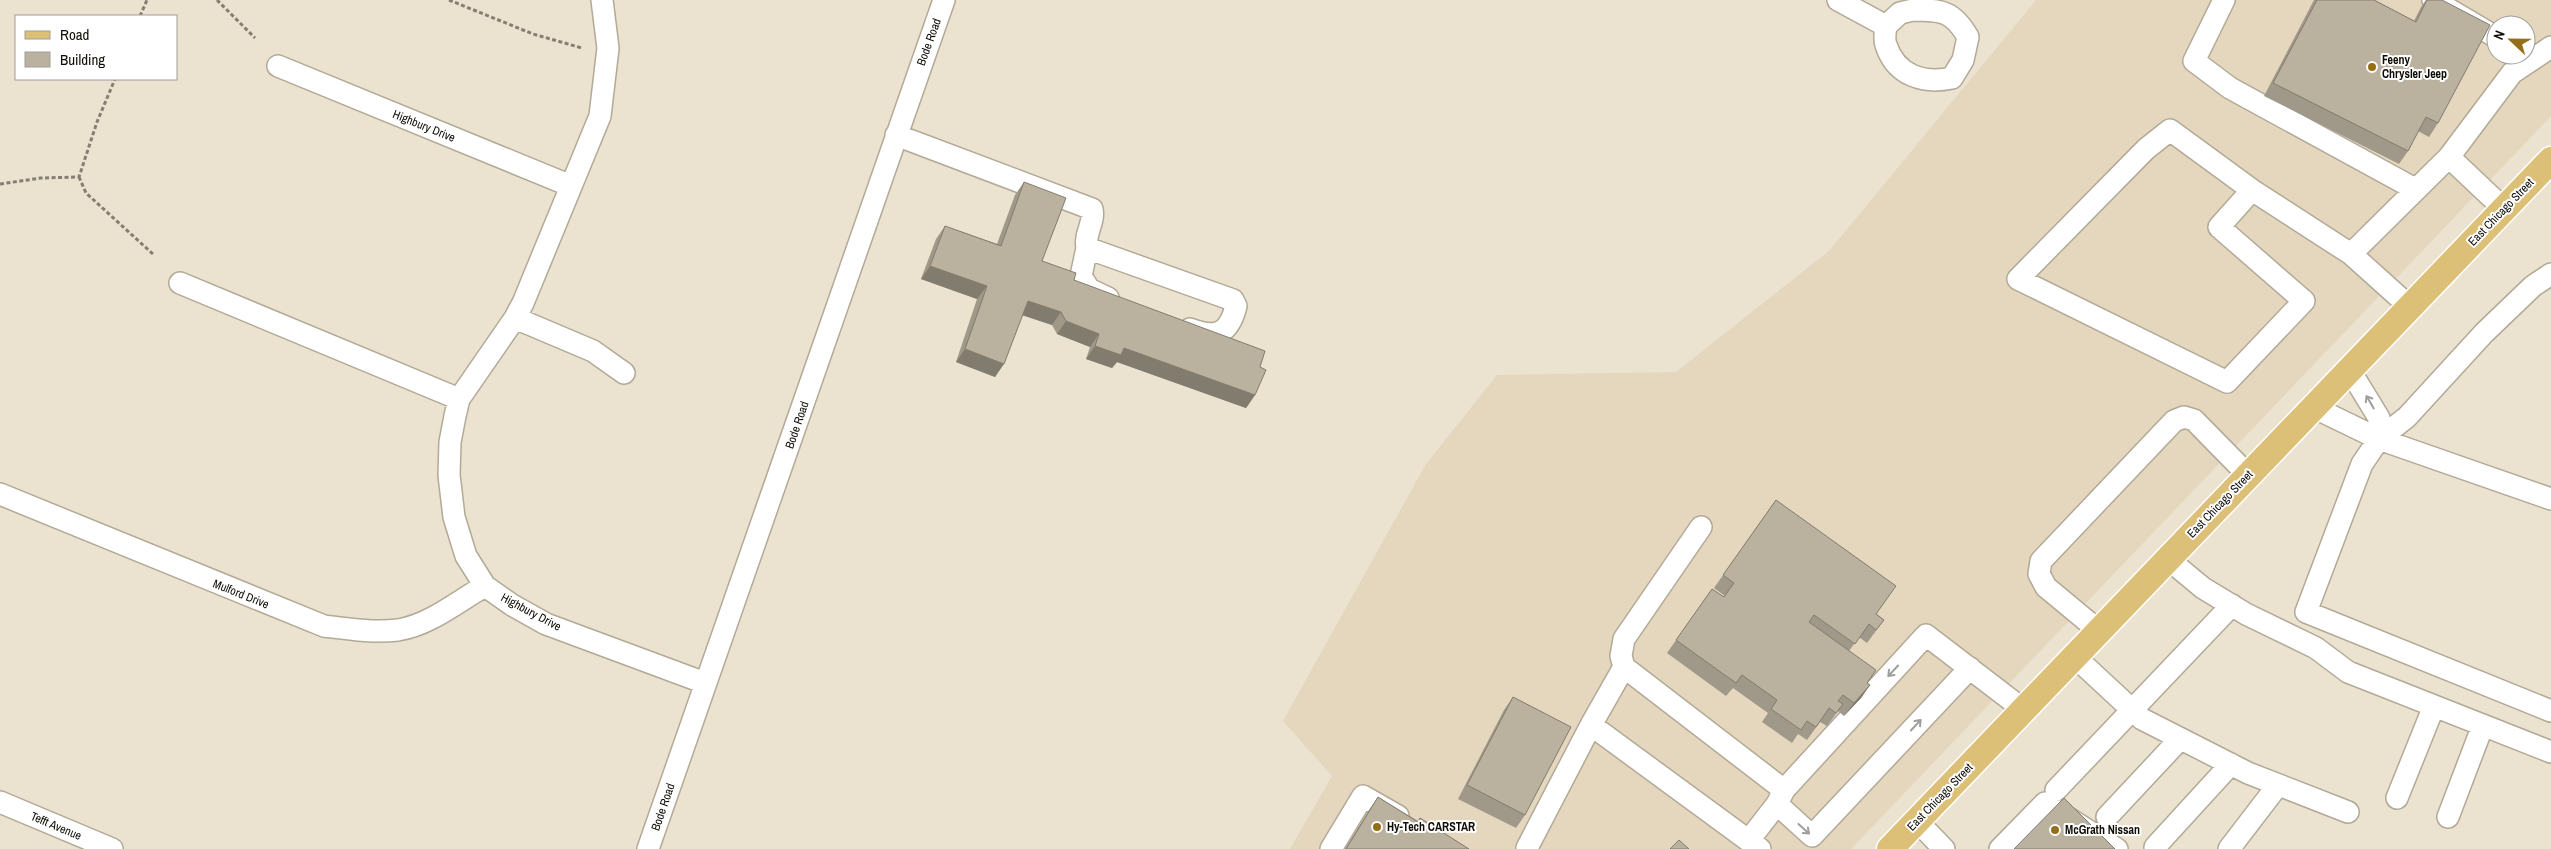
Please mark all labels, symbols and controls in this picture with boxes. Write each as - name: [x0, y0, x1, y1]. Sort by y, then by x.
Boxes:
- legend: [15, 15, 178, 80]
- north arrow: [2486, 15, 2536, 65]
- street label: Bode Road: [913, 16, 945, 68]
- text: Road: [60, 24, 89, 45]
- text: N: [2489, 28, 2509, 42]
- text: Building: [60, 49, 105, 70]
- place label: Feeny Chrysler Jeep: [2382, 52, 2447, 82]
- marker: Feeny Chrysler Jeep: [2366, 61, 2378, 73]
- street label: Highbury Drive: [390, 106, 458, 146]
- street label: East Chicago Street: [2465, 175, 2538, 249]
- one-way arrow: [2365, 396, 2375, 410]
- street label: Bode Road: [781, 399, 813, 451]
- street label: East Chicago Street: [2184, 467, 2257, 541]
- street label: Mulford Drive: [211, 576, 271, 612]
- street label: Highbury Drive: [498, 589, 564, 635]
- one-way arrow: [1887, 664, 1899, 677]
- one-way arrow: [1910, 719, 1922, 732]
- street label: East Chicago Street: [1904, 760, 1977, 834]
- street label: Bode Road: [647, 781, 679, 833]
- street label: Tefft Avenue: [28, 808, 84, 844]
- place label: Hy-Tech CARSTAR: [1387, 819, 1475, 835]
- marker: Hy-Tech CARSTAR: [1371, 821, 1383, 833]
- place label: McGrath Nissan: [2065, 822, 2140, 838]
- one-way arrow: [1798, 823, 1811, 835]
- marker: McGrath Nissan: [2049, 824, 2061, 836]

